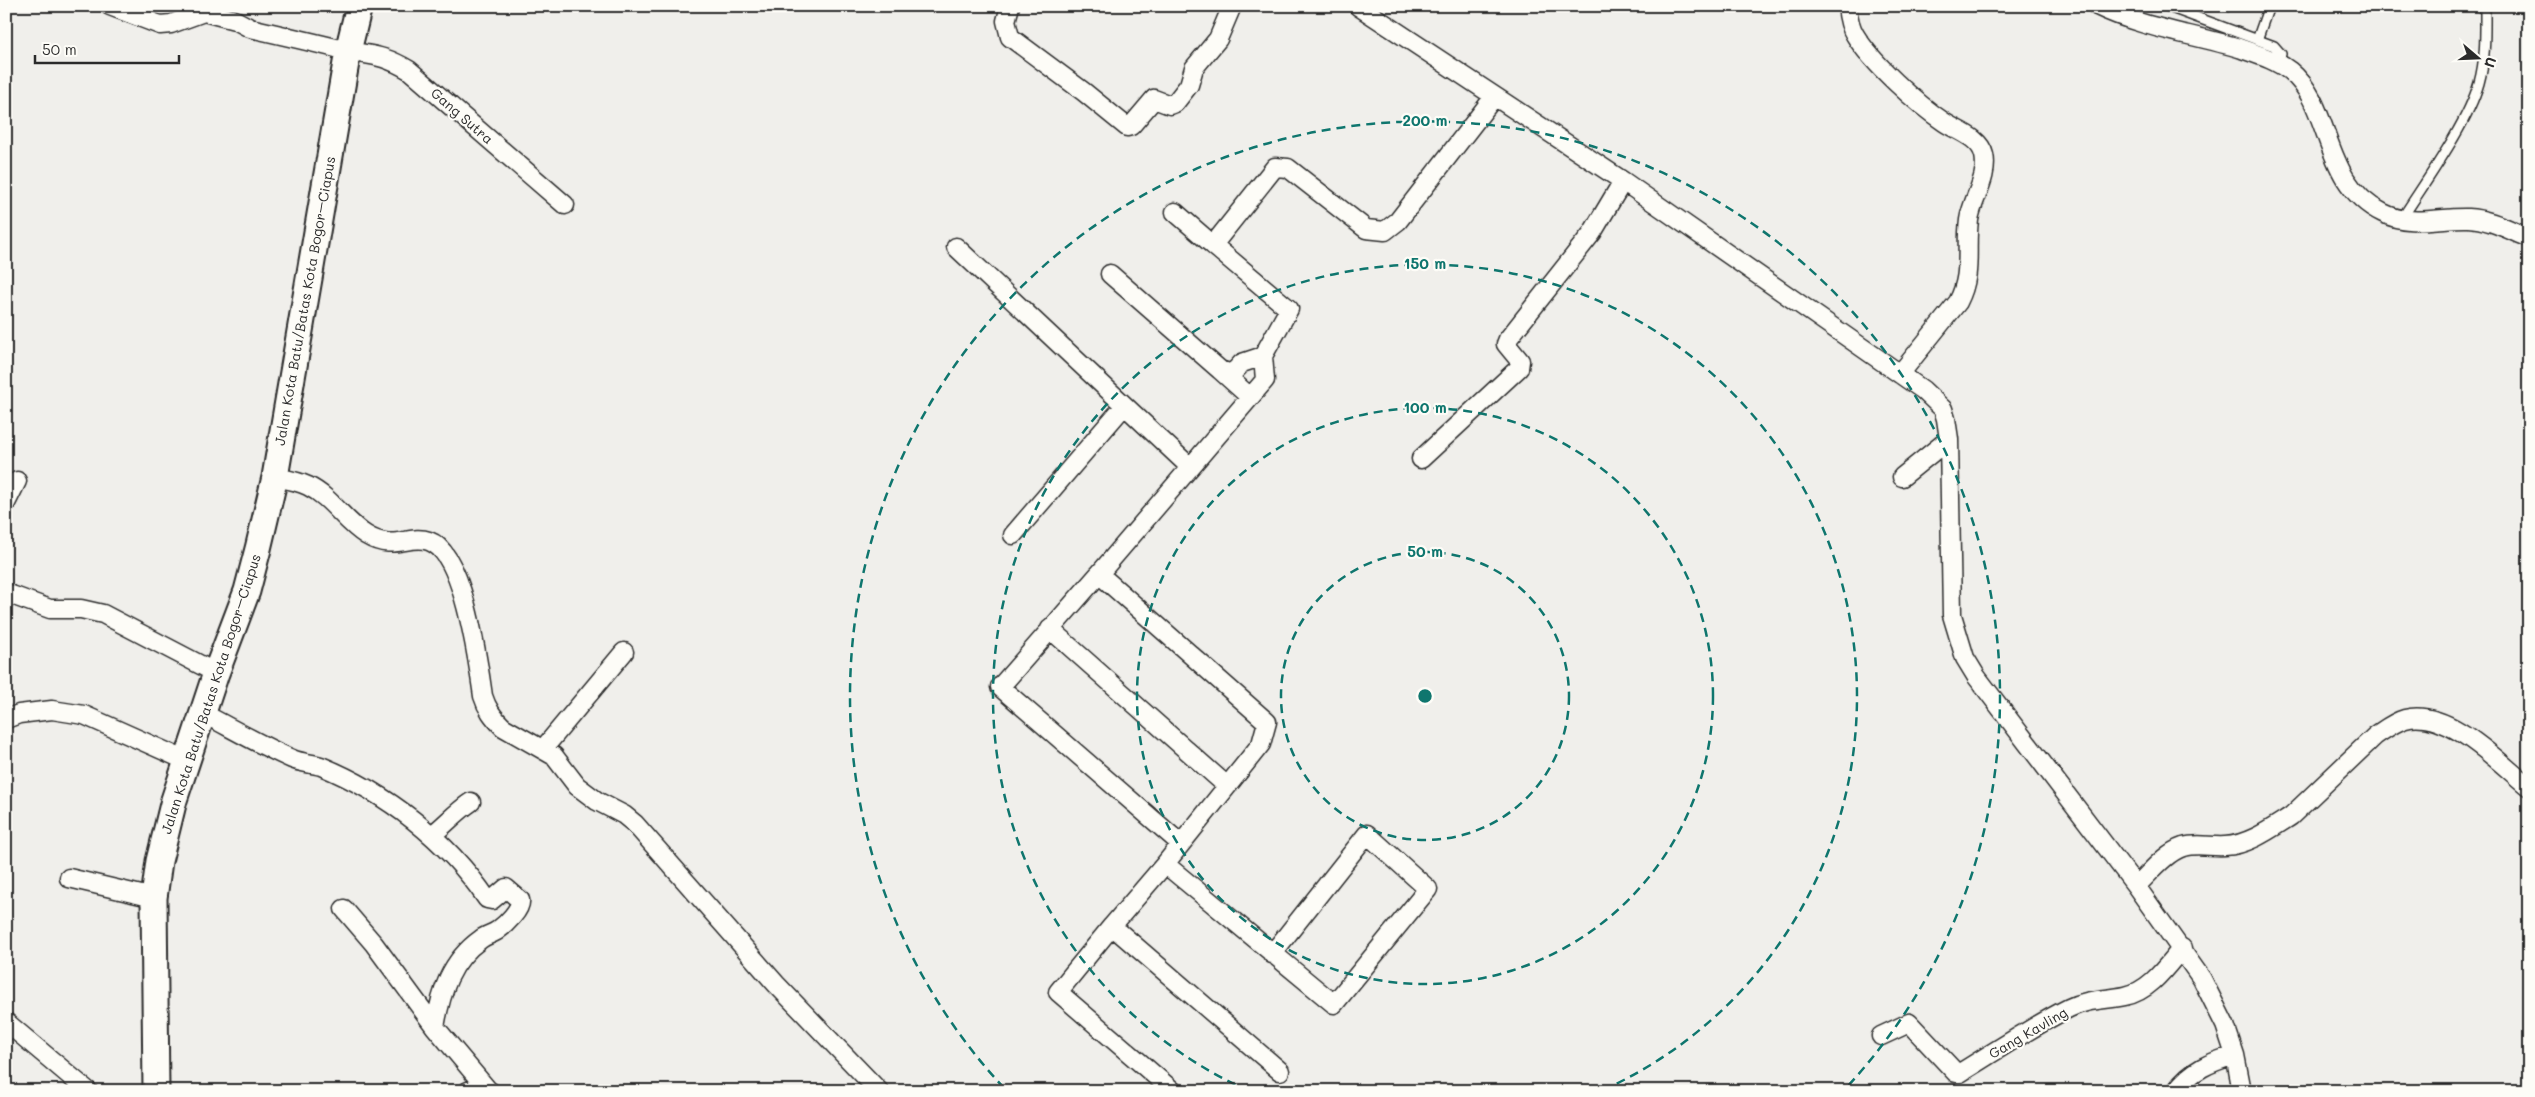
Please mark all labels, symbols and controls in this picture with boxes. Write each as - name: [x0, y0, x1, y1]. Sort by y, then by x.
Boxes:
- scale bar: [35, 32, 179, 64]
- north arrow: [2452, 32, 2502, 82]
- text: 50 m: [42, 39, 77, 59]
- text: U: [2480, 55, 2501, 70]
- street label: Gang Sutra: [427, 83, 498, 148]
- text: 200 m: [1403, 110, 1448, 130]
- street label: Jalan Kota Batu/Batas Kota Bogor–Ciapus: [270, 155, 339, 447]
- text: 150 m: [1404, 253, 1446, 273]
- text: 100 m: [1403, 397, 1447, 417]
- text: 50 m: [1407, 541, 1443, 561]
- street label: Jalan Kota Batu/Batas Kota Bogor–Ciapus: [156, 551, 265, 836]
- centre of rings: [1416, 687, 1434, 705]
- street label: Gang Kavling: [1985, 1002, 2071, 1063]

